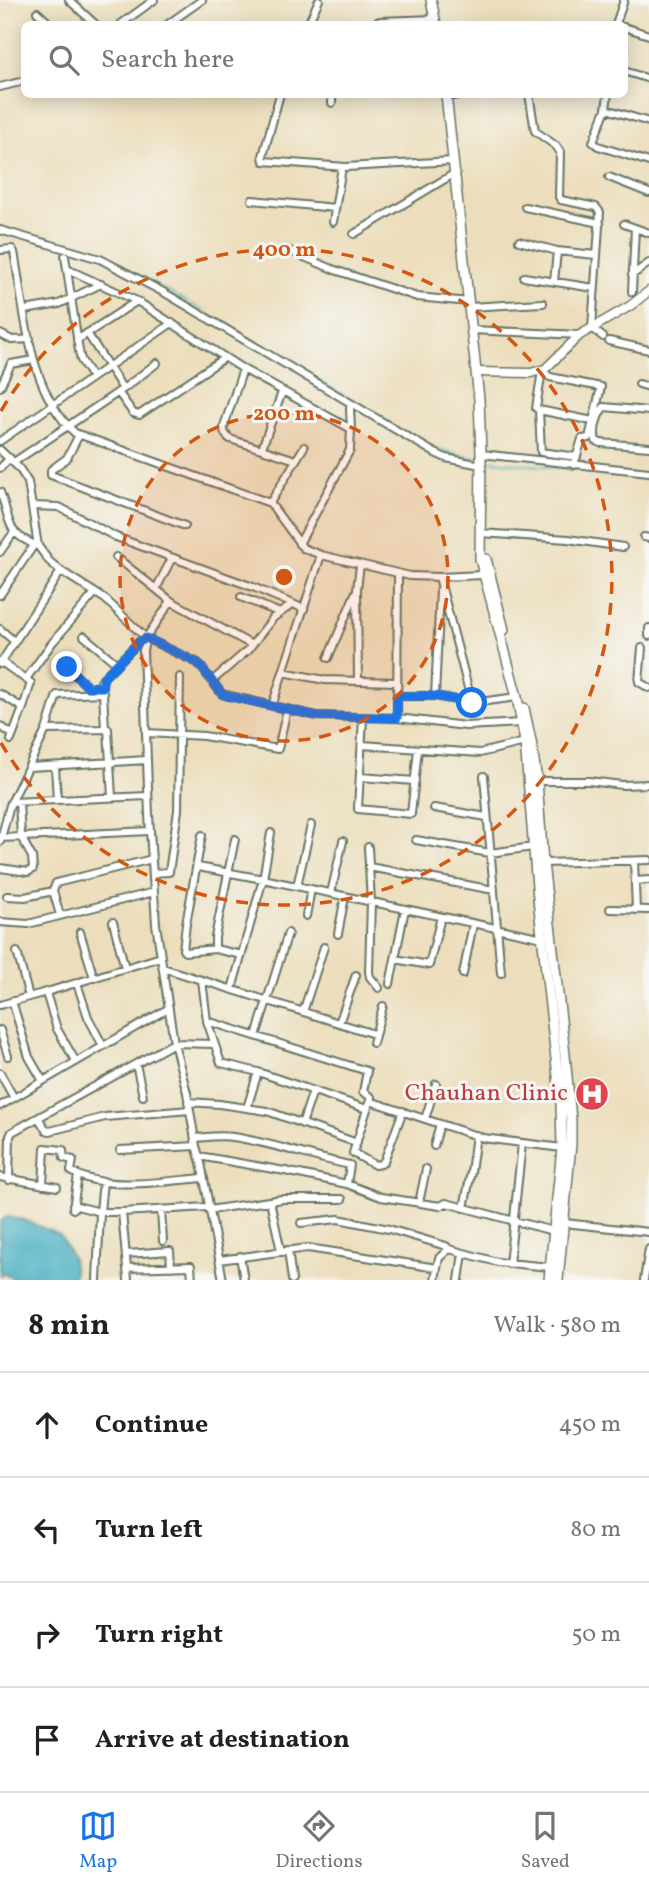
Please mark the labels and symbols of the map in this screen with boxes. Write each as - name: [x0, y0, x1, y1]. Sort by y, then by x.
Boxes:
- text: 400 m: [253, 236, 315, 265]
- text: 200 m: [253, 400, 315, 429]
- centre of rings: [272, 565, 296, 589]
- route end: [51, 651, 82, 682]
- route start: [456, 687, 487, 718]
- hospital icon: Chauhan Clinic: [573, 1075, 611, 1113]
- place label: Chauhan Clinic: [405, 1077, 568, 1111]

